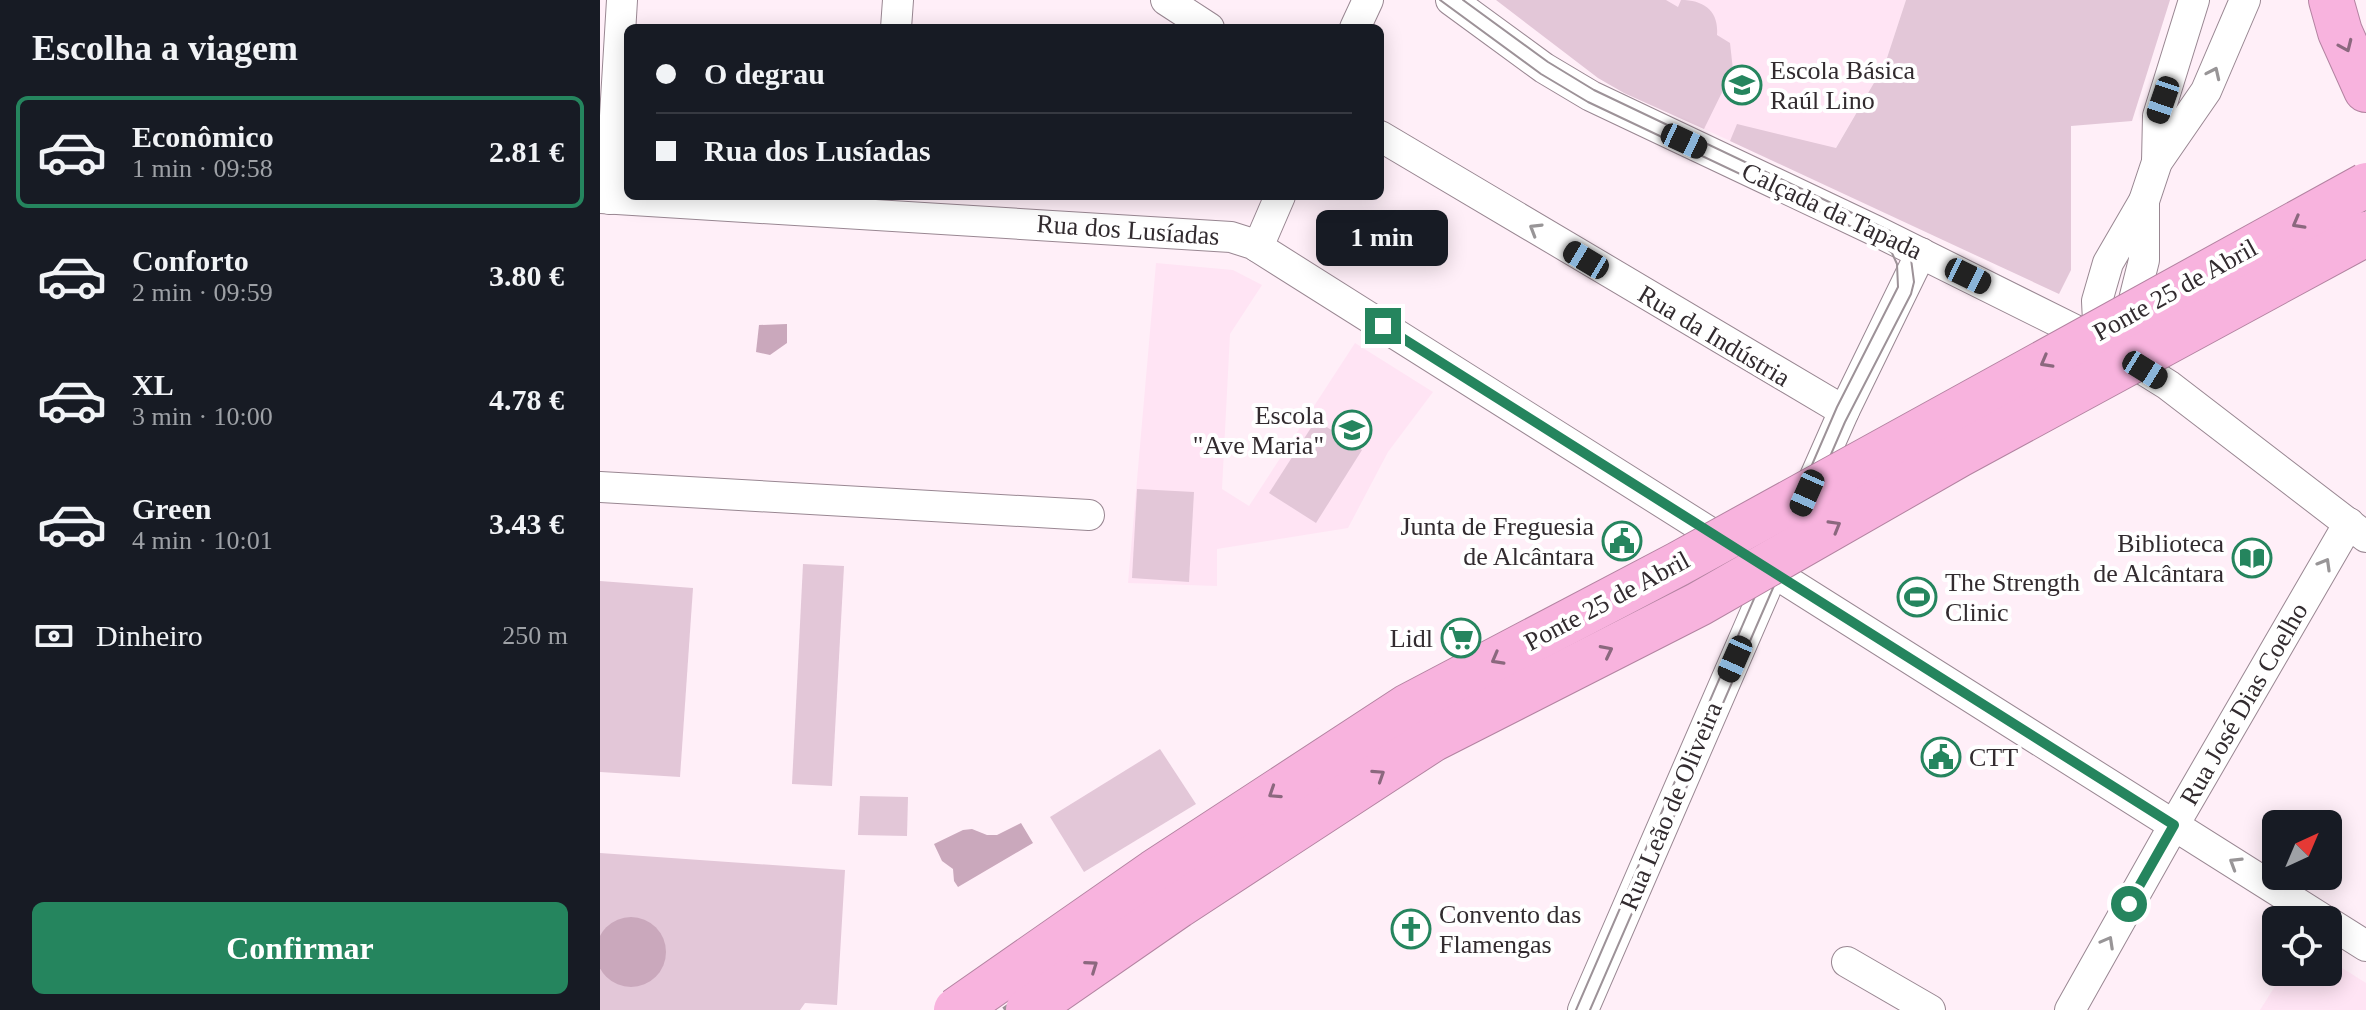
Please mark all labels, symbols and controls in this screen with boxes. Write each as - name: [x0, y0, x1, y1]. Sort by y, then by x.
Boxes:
- text: Escolha a viagem: [32, 28, 298, 68]
- one-way arrow: [2337, 37, 2353, 52]
- place label: Escola Básica Raúl Lino: [1770, 56, 1916, 115]
- text: O degrau: [704, 57, 825, 90]
- school or university icon: Escola Básica Raúl Lino: [1721, 64, 1763, 106]
- one-way arrow: [2204, 67, 2220, 82]
- car: [2144, 73, 2182, 127]
- icon: car: [36, 116, 108, 188]
- text: Econômico: [132, 120, 274, 153]
- car: [1657, 120, 1711, 162]
- text: Rua dos Lusíadas: [704, 134, 931, 167]
- text: 2.81 €: [489, 135, 564, 168]
- text: 1 min · 09:58: [132, 154, 273, 183]
- street label: Calçada da Tapada: [1737, 157, 1927, 266]
- street label: Rua dos Lusíadas: [1036, 209, 1220, 251]
- callout: 1 min: [1317, 210, 1449, 266]
- one-way arrow: [2291, 213, 2306, 228]
- text: 1 min: [1351, 223, 1413, 252]
- one-way arrow: [1529, 223, 1544, 239]
- street label: Ponte 25 de Abril: [2088, 233, 2262, 347]
- car: [1559, 237, 1613, 283]
- icon: car: [36, 240, 108, 312]
- text: Conforto: [132, 244, 249, 277]
- car: [1941, 255, 1995, 297]
- text: 3.80 €: [489, 259, 564, 292]
- text: 2 min · 09:59: [132, 278, 273, 307]
- street label: Rua da Indústria: [1633, 279, 1796, 393]
- route end: [1365, 308, 1401, 344]
- car: [2118, 347, 2172, 393]
- one-way arrow: [2040, 352, 2054, 368]
- icon: car: [36, 364, 108, 436]
- text: XL: [132, 368, 174, 401]
- text: 4.78 €: [489, 383, 564, 416]
- place label: Escola "Ave Maria": [1193, 401, 1324, 460]
- text: 3 min · 10:00: [132, 402, 273, 431]
- school or university icon: Escola "Ave Maria": [1331, 409, 1373, 451]
- car: [1786, 466, 1828, 520]
- icon: car: [36, 488, 108, 560]
- text: Green: [132, 492, 211, 525]
- text: 3.43 €: [489, 507, 564, 540]
- place label: Junta de Freguesia de Alcântara: [1400, 512, 1594, 571]
- public building icon: Junta de Freguesia de Alcântara: [1601, 520, 1643, 562]
- one-way arrow: [1826, 520, 1841, 536]
- text: 4 min · 10:01: [132, 526, 273, 555]
- place label: Biblioteca de Alcântara: [2093, 529, 2224, 588]
- library icon: Biblioteca de Alcântara: [2231, 537, 2273, 579]
- street label: Ponte 25 de Abril: [1520, 545, 1694, 657]
- one-way arrow: [2315, 558, 2331, 573]
- place label: The Strength Clinic: [1945, 568, 2080, 627]
- sports icon: The Strength Clinic: [1896, 576, 1938, 618]
- street label: Rua José Dias Coelho: [2174, 598, 2314, 810]
- icon: cash: [32, 614, 76, 658]
- supermarket icon: Lidl: [1440, 617, 1482, 659]
- text: Dinheiro: [96, 619, 203, 652]
- text: 250 m: [502, 621, 568, 650]
- place label: Lidl: [1390, 624, 1433, 653]
- car: [1714, 632, 1756, 686]
- one-way arrow: [1598, 646, 1613, 661]
- one-way arrow: [1491, 649, 1505, 665]
- street label: Rua Leão de Oliveira: [1614, 697, 1728, 914]
- public building icon: CTT: [1920, 736, 1962, 778]
- place label: CTT: [1969, 743, 2018, 772]
- one-way arrow: [1370, 770, 1384, 785]
- one-way arrow: [1269, 784, 1283, 799]
- north arrow: [2262, 810, 2342, 890]
- map controls: [2262, 810, 2342, 986]
- one-way arrow: [2229, 858, 2243, 873]
- route start: [2111, 886, 2147, 922]
- place label: Convento das Flamengas: [1439, 900, 1581, 959]
- button: Confirmar: [32, 902, 568, 994]
- button: locate: [2262, 906, 2342, 986]
- church icon: Convento das Flamengas: [1390, 908, 1432, 950]
- one-way arrow: [2098, 936, 2114, 951]
- one-way arrow: [1083, 961, 1097, 976]

